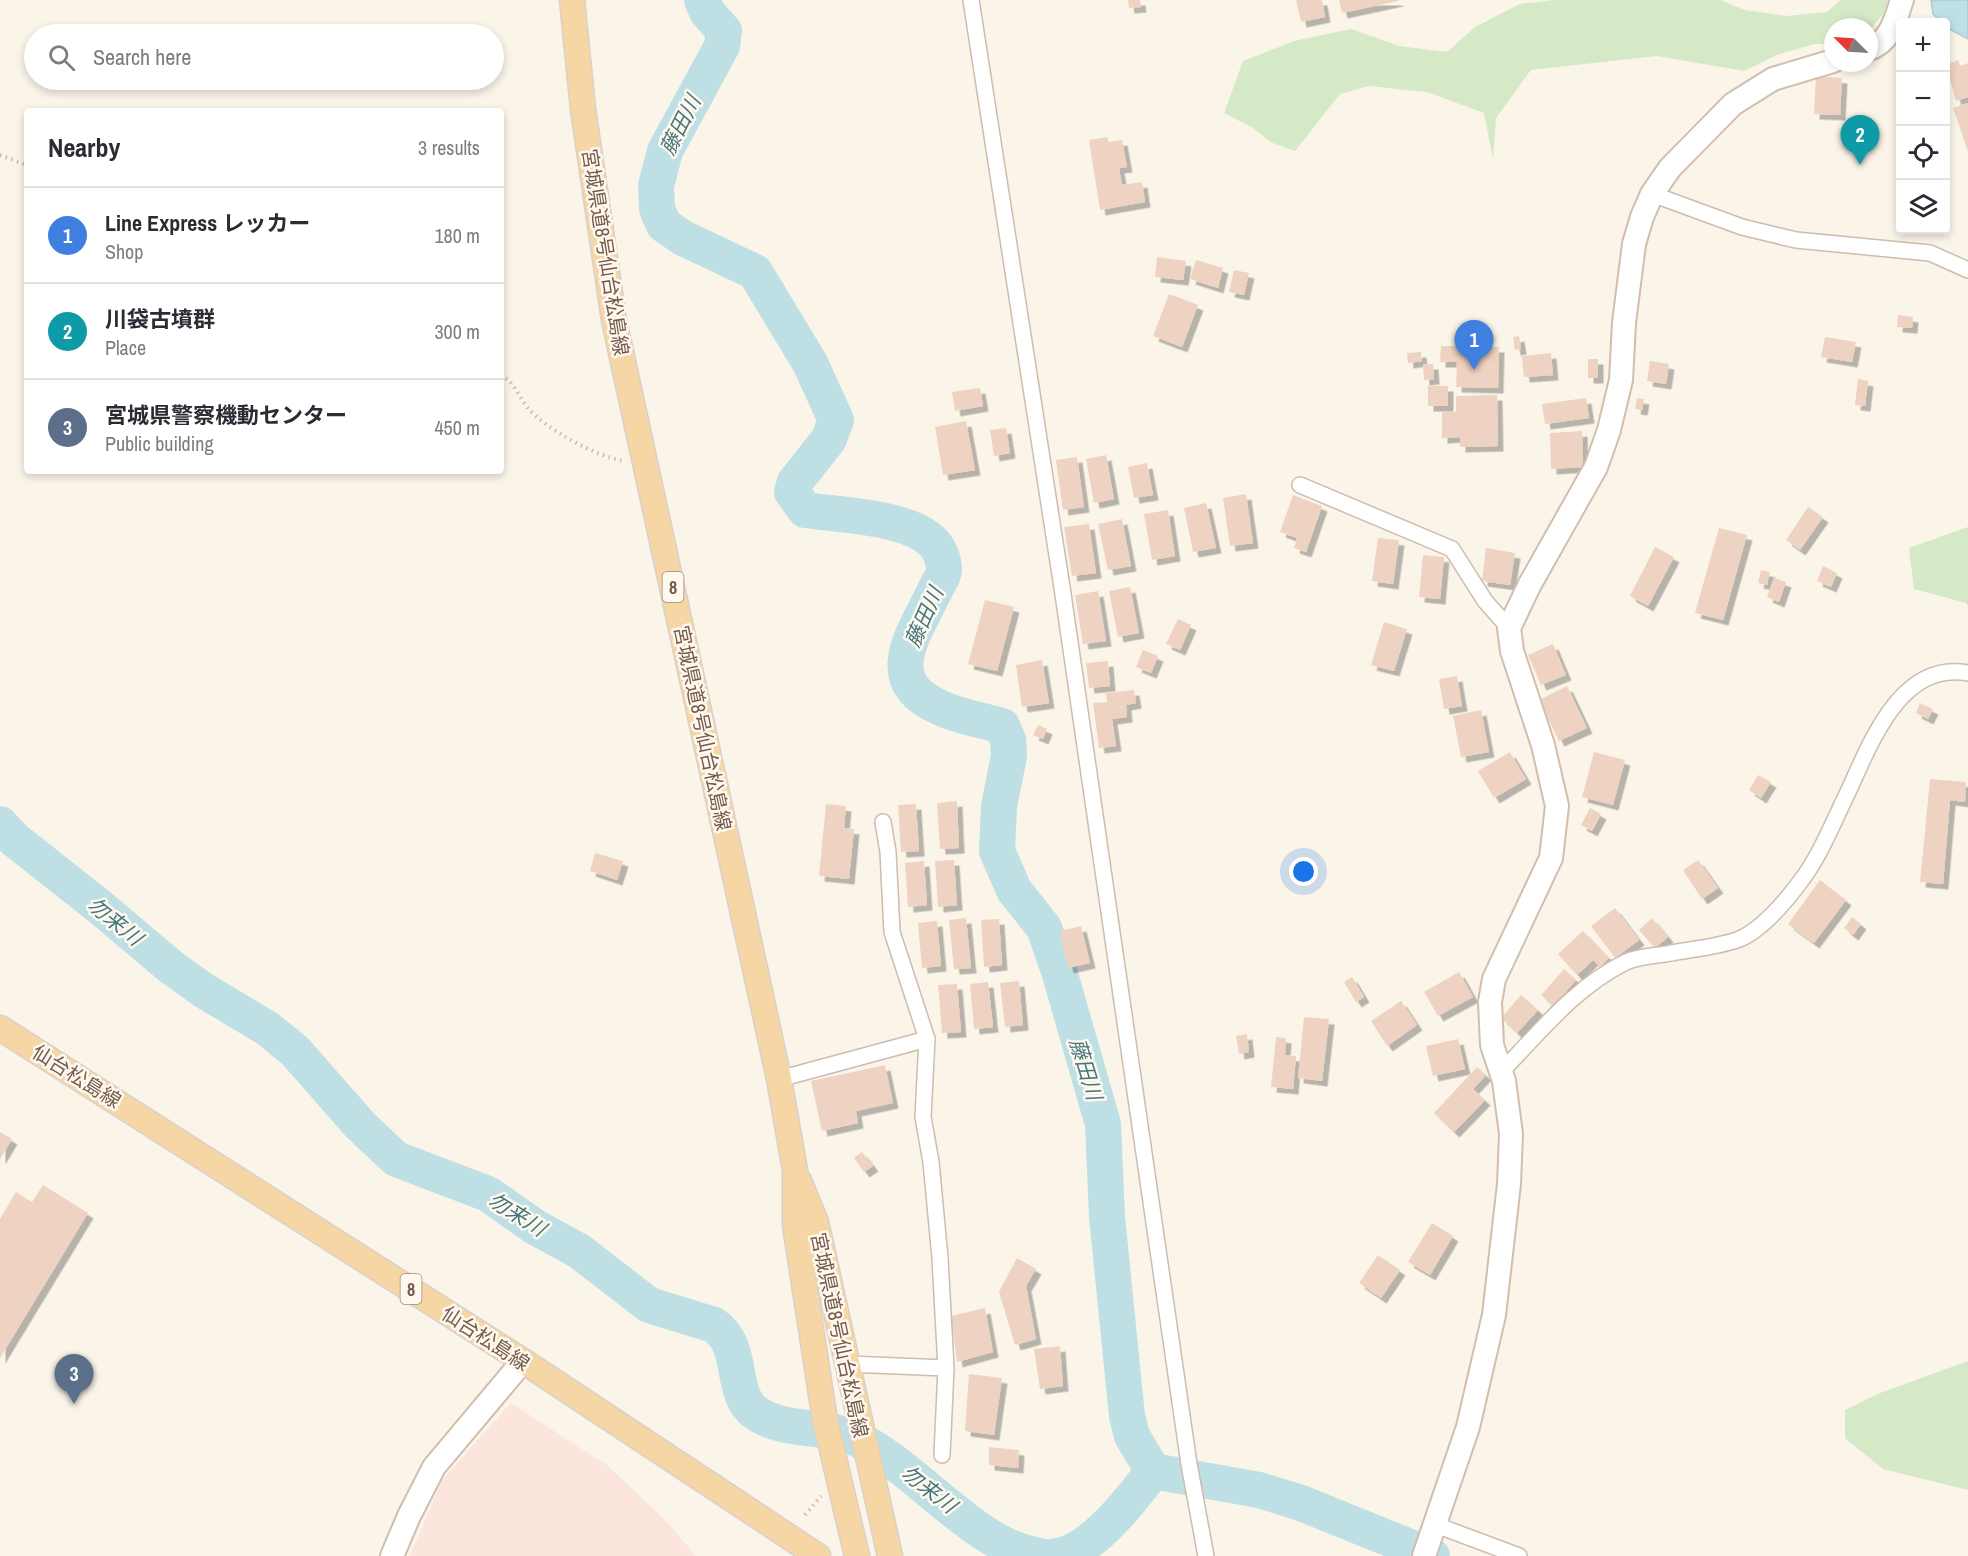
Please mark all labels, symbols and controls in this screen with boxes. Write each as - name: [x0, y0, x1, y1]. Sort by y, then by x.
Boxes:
- north arrow: [1824, 18, 1878, 72]
- map controls: [1896, 18, 1950, 234]
- button: +: [1896, 18, 1950, 72]
- search box: [24, 24, 504, 90]
- icon: search: [45, 41, 78, 74]
- text: Search here: [93, 42, 191, 72]
- button: −: [1896, 72, 1950, 126]
- water label: 藤田川: [653, 89, 708, 160]
- pin: 2: [1840, 116, 1880, 165]
- button: locate: [1896, 126, 1950, 180]
- text: Nearby: [48, 130, 120, 165]
- text: 3 results: [418, 134, 480, 161]
- street label: 宮城県道8号仙台松島線: [576, 147, 636, 357]
- button: layers: [1896, 180, 1950, 234]
- text: Line Express レッカー: [105, 208, 310, 238]
- text: 1: [63, 222, 72, 249]
- text: 180 m: [434, 222, 480, 249]
- text: Shop: [105, 238, 143, 265]
- text: 川袋古墳群: [105, 304, 215, 334]
- text: 2: [63, 318, 72, 345]
- text: 300 m: [434, 318, 480, 345]
- pin: 1: [1454, 320, 1494, 370]
- text: Place: [105, 334, 146, 361]
- text: 宮城県警察機動センター: [105, 400, 347, 430]
- text: 3: [63, 414, 72, 441]
- text: 450 m: [434, 414, 480, 441]
- text: Public building: [105, 430, 214, 457]
- road number: 8: [662, 572, 684, 602]
- water label: 藤田川: [898, 580, 951, 652]
- street label: 宮城県道8号仙台松島線: [668, 623, 738, 833]
- your location: [1289, 857, 1318, 886]
- water label: 勿来川: [81, 890, 150, 953]
- water label: 藤田川: [1063, 1035, 1110, 1105]
- street label: 仙台松島線: [27, 1038, 127, 1114]
- water label: 勿来川: [483, 1185, 553, 1244]
- street label: 宮城県道8号仙台松島線: [805, 1230, 875, 1440]
- road number: 8: [400, 1274, 422, 1304]
- street label: 仙台松島線: [437, 1299, 535, 1377]
- pin: 3: [54, 1354, 94, 1404]
- water label: 勿来川: [895, 1458, 964, 1521]

